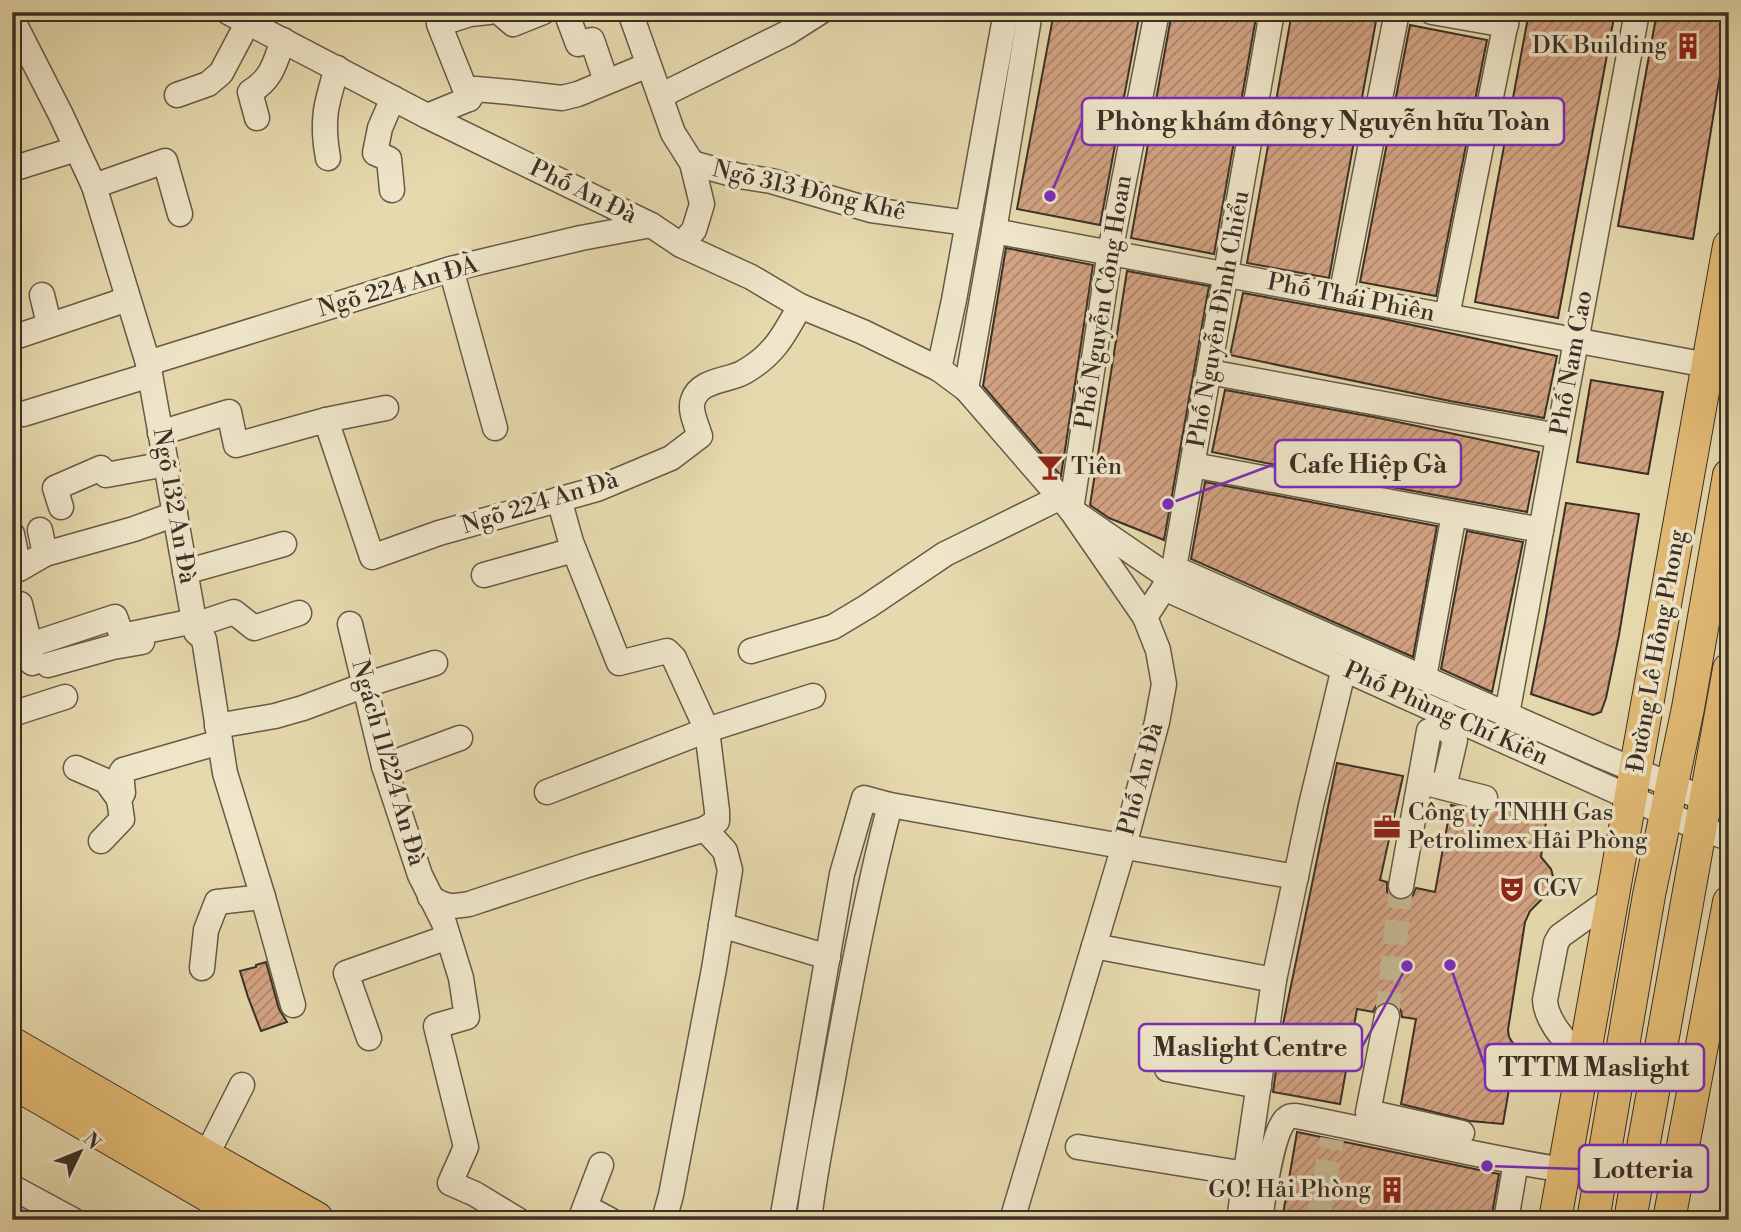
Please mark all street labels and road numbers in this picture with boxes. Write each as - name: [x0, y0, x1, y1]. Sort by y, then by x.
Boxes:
- street label: Phố An Đà: [524, 153, 642, 231]
- street label: Ngõ 313 Đông Khê: [709, 154, 909, 228]
- street label: Phố Nguyễn Công Hoan: [1069, 173, 1139, 431]
- street label: Phố Nguyễn Đình Chiểu: [1182, 188, 1256, 450]
- street label: Ngõ 224 An ĐÀ: [314, 249, 482, 324]
- street label: Phố Thái Phiên: [1265, 267, 1437, 329]
- street label: Phố Nam Cao: [1544, 288, 1600, 438]
- street label: Ngõ 132 An Đà: [146, 426, 203, 587]
- street label: Ngõ 224 An Đà: [458, 465, 623, 541]
- street label: Đường Lê Hồng Phong: [1621, 527, 1693, 775]
- street label: Phố Phùng Chí Kiên: [1339, 655, 1553, 773]
- street label: Ngách 11/224 An Đà: [344, 657, 432, 870]
- street label: Phố An Đà: [1112, 718, 1171, 839]

